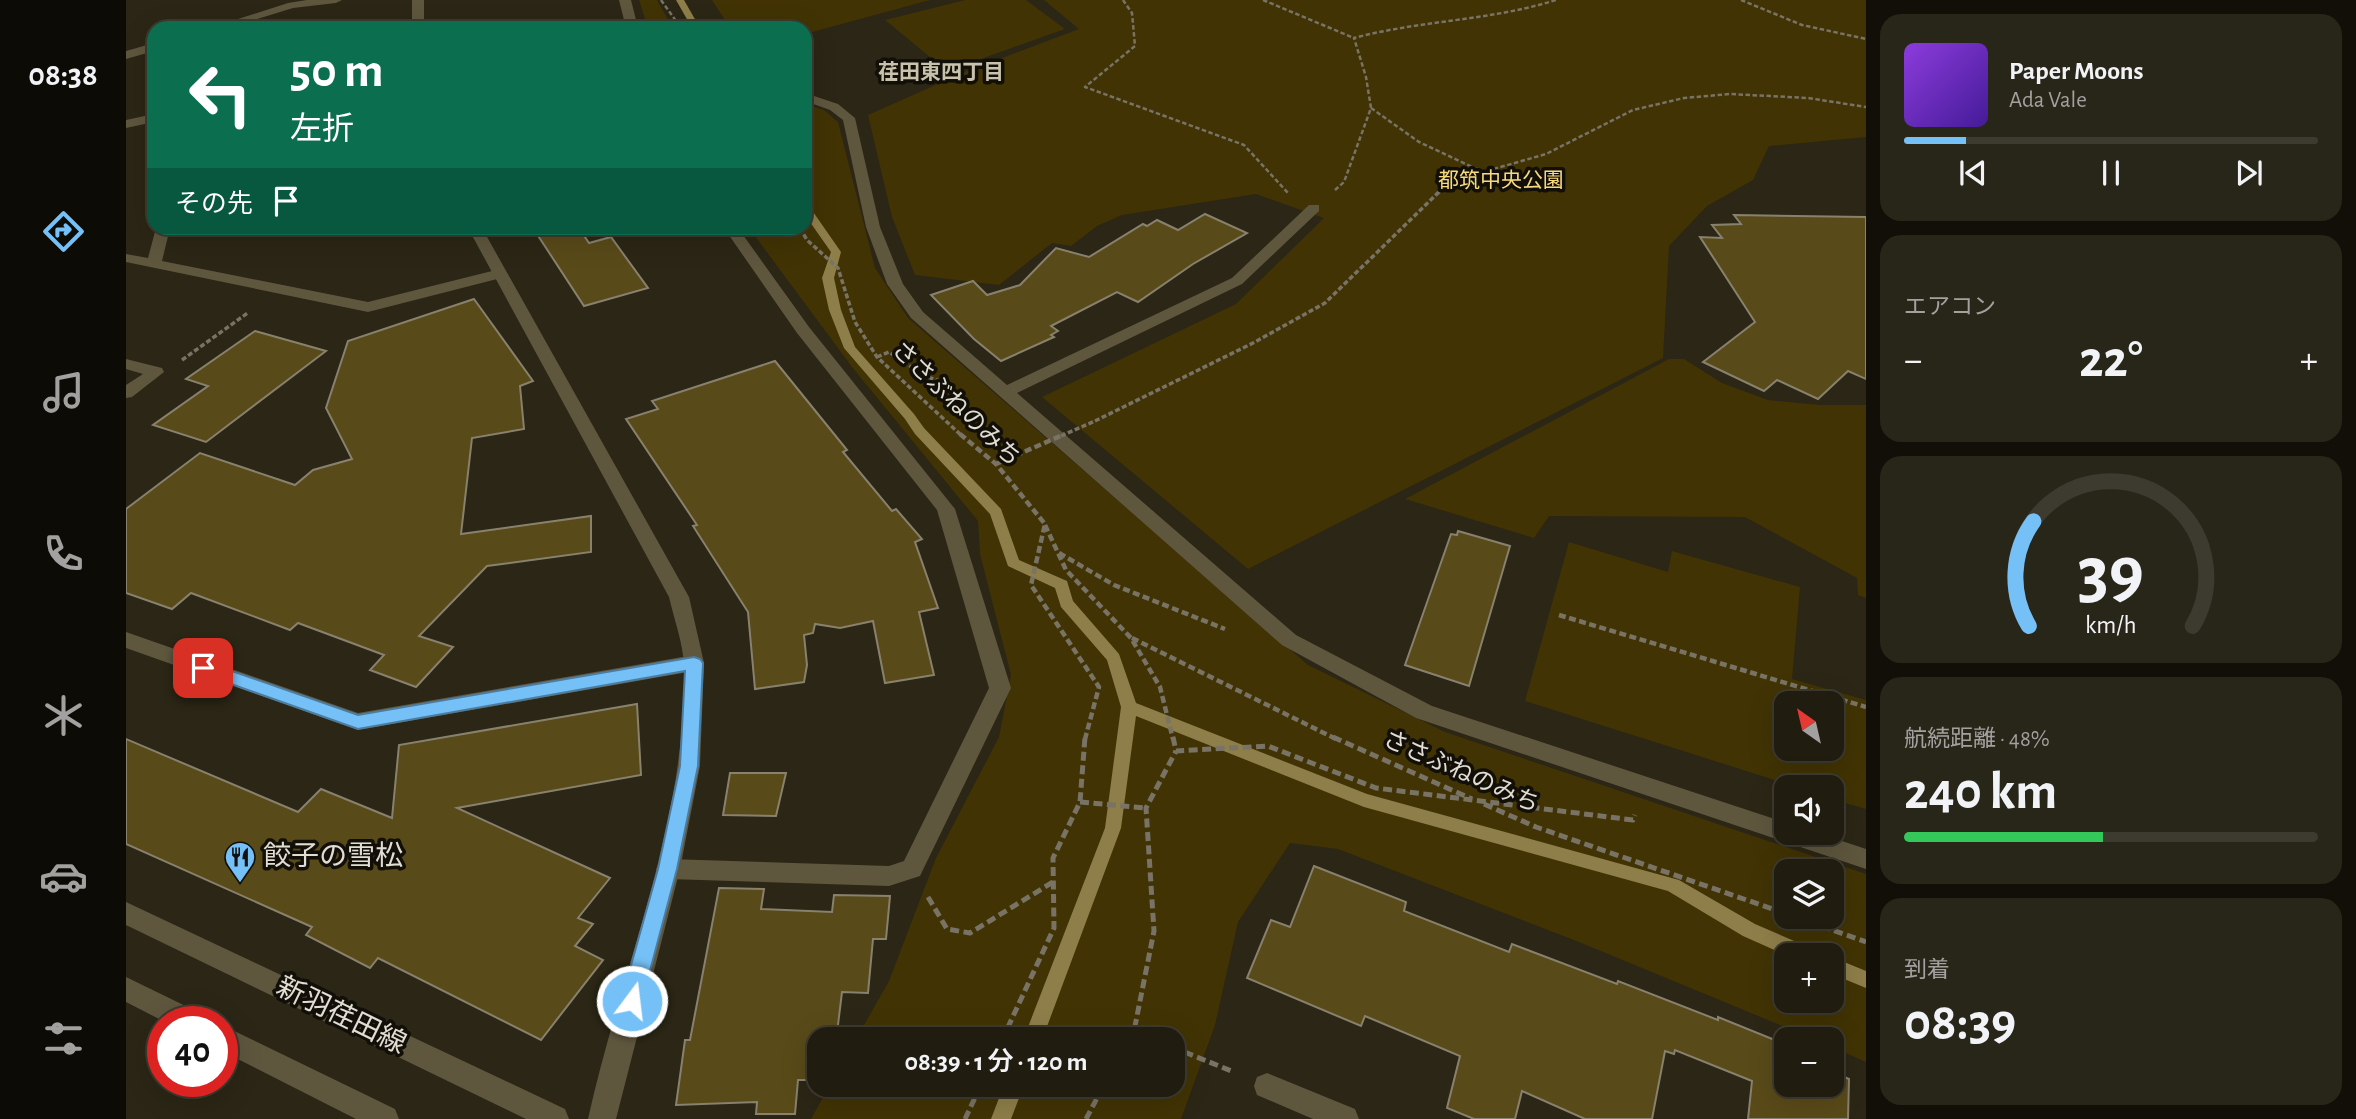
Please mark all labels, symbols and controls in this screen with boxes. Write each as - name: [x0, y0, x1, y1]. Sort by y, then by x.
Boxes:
- text: 50 m: [290, 47, 384, 96]
- icon: left: [175, 49, 266, 140]
- text: Paper Moons: [2009, 58, 2144, 84]
- text: 08:38: [28, 59, 98, 91]
- district label: 荏田東四丁目: [878, 61, 1004, 83]
- text: Ada Vale: [2009, 89, 2087, 112]
- text: 左折: [290, 113, 354, 145]
- icon: previous: [1954, 154, 1992, 192]
- icon: pause: [2092, 154, 2130, 192]
- icon: next: [2230, 154, 2268, 192]
- park label: 都筑中央公園: [1438, 169, 1564, 191]
- icon: arrive: [267, 182, 305, 220]
- text: その先: [175, 191, 253, 217]
- icon: directions: [39, 207, 88, 256]
- text: エアコン: [1904, 296, 1996, 319]
- text: 22°: [2079, 334, 2143, 386]
- street label: ささぶねのみち: [887, 336, 1025, 471]
- text: −: [1904, 342, 1922, 380]
- text: +: [2300, 342, 2318, 380]
- icon: music: [39, 368, 88, 417]
- icon: phone: [39, 529, 88, 578]
- text: 39: [2078, 538, 2144, 611]
- text: km/h: [2085, 612, 2137, 637]
- pin: [173, 638, 233, 698]
- icon: arrive: [184, 649, 222, 687]
- icon: climate: [39, 691, 88, 740]
- north arrow: [1774, 691, 1844, 761]
- map controls: [1774, 691, 1844, 1097]
- street label: ささぶねのみち: [1379, 726, 1543, 817]
- text: 航続距離 · 48%: [1904, 728, 2050, 751]
- text: 240 km: [1904, 766, 2057, 818]
- button: sound: [1774, 775, 1844, 845]
- restaurant icon: 餃子の雪松: [223, 840, 257, 884]
- place label: 餃子の雪松: [263, 841, 403, 871]
- icon: car: [39, 852, 88, 901]
- button: layers: [1774, 859, 1844, 929]
- button: +: [1774, 943, 1844, 1013]
- text: 到着: [1904, 959, 1950, 982]
- position arrow: [595, 964, 669, 1038]
- street label: 新羽荏田線: [272, 971, 411, 1059]
- text: 08:39: [1904, 997, 2016, 1049]
- speed limit sign: 40: [147, 1006, 238, 1097]
- icon: filters: [39, 1014, 88, 1063]
- button: −: [1774, 1027, 1844, 1097]
- text: 08:39 · 1 分 · 120 m: [904, 1049, 1088, 1075]

